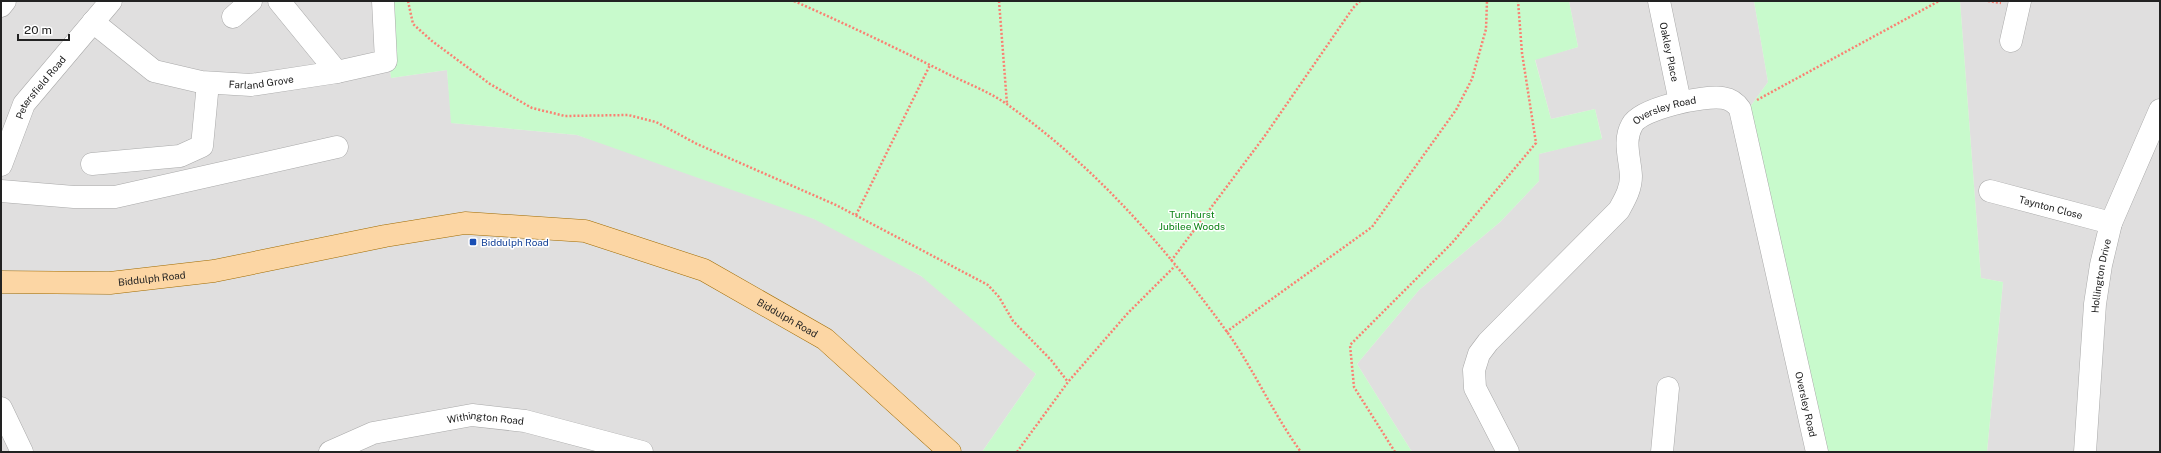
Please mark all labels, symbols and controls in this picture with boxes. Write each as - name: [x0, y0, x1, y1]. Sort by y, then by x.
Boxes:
- scale bar: [18, 16, 69, 42]
- street label: Oakley Place: [1658, 21, 1682, 83]
- text: 20 m: [24, 23, 52, 37]
- street label: Petersfield Road: [13, 53, 68, 121]
- street label: Farland Grove: [228, 73, 295, 91]
- street label: Oversley Road: [1630, 93, 1697, 127]
- street label: Taynton Close: [2018, 193, 2084, 221]
- park label: Turnhurst Jubilee Woods: [1159, 208, 1225, 232]
- place label: Biddulph Road: [481, 236, 549, 248]
- marker: Biddulph Road: [468, 237, 478, 247]
- street label: Hollington Drive: [2088, 237, 2113, 313]
- street label: Biddulph Road: [117, 268, 186, 288]
- street label: Biddulph Road: [755, 296, 820, 340]
- street label: Oversley Road: [1793, 370, 1819, 438]
- street label: Withington Road: [446, 409, 525, 427]

